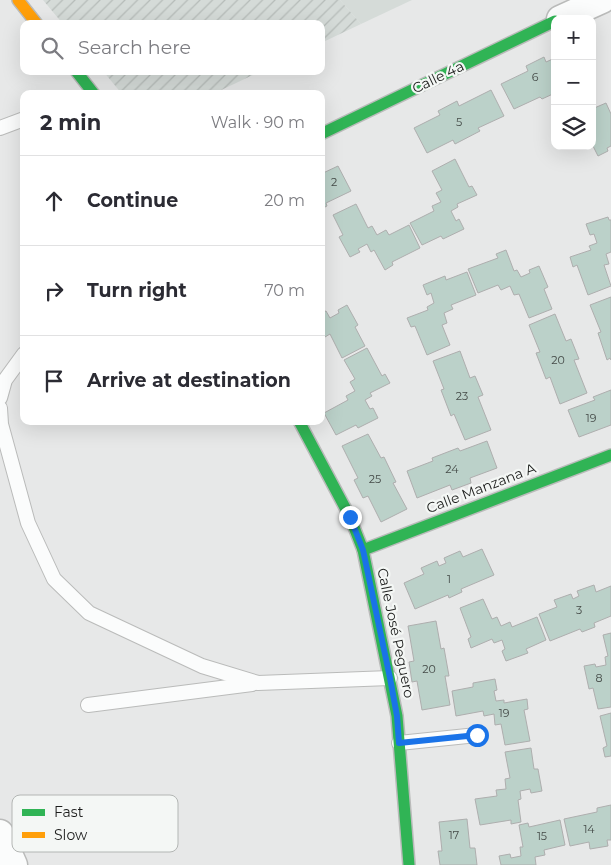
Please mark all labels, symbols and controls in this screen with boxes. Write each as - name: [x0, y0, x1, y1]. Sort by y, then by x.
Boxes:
- map controls: [551, 15, 596, 150]
- button: +: [551, 15, 596, 60]
- search box: [20, 20, 325, 75]
- icon: search: [38, 34, 66, 62]
- text: Search here: [78, 36, 191, 59]
- street label: Calle 4a: [409, 57, 467, 97]
- button: −: [551, 60, 596, 105]
- house number: 6: [532, 70, 539, 84]
- button: layers: [551, 105, 596, 150]
- text: 2 min: [40, 110, 101, 135]
- text: Walk · 90 m: [211, 113, 305, 132]
- house number: 5: [456, 115, 462, 129]
- house number: 2: [331, 175, 337, 189]
- icon: ahead: [40, 187, 68, 215]
- text: Continue: [87, 189, 178, 212]
- text: 20 m: [264, 191, 305, 210]
- icon: right: [40, 277, 68, 305]
- text: Turn right: [87, 279, 187, 302]
- text: 70 m: [264, 281, 305, 300]
- house number: 20: [551, 353, 565, 367]
- icon: arrive: [40, 367, 68, 395]
- text: Arrive at destination: [87, 369, 291, 392]
- house number: 23: [456, 389, 468, 403]
- house number: 19: [586, 411, 597, 425]
- street label: Calle Manzana A: [424, 459, 539, 517]
- house number: 24: [445, 462, 459, 476]
- house number: 25: [369, 472, 381, 486]
- route end: [339, 506, 362, 529]
- street label: Calle José Peguero: [373, 566, 419, 700]
- house number: 1: [447, 572, 451, 586]
- house number: 3: [576, 603, 582, 617]
- house number: 20: [422, 662, 436, 676]
- house number: 8: [595, 671, 603, 685]
- house number: 19: [499, 706, 510, 720]
- route start: [466, 724, 489, 747]
- legend: [12, 795, 178, 852]
- text: Fast: [54, 803, 84, 821]
- house number: 14: [583, 822, 595, 836]
- text: Slow: [54, 826, 88, 844]
- house number: 17: [449, 828, 459, 842]
- house number: 15: [537, 829, 547, 843]

